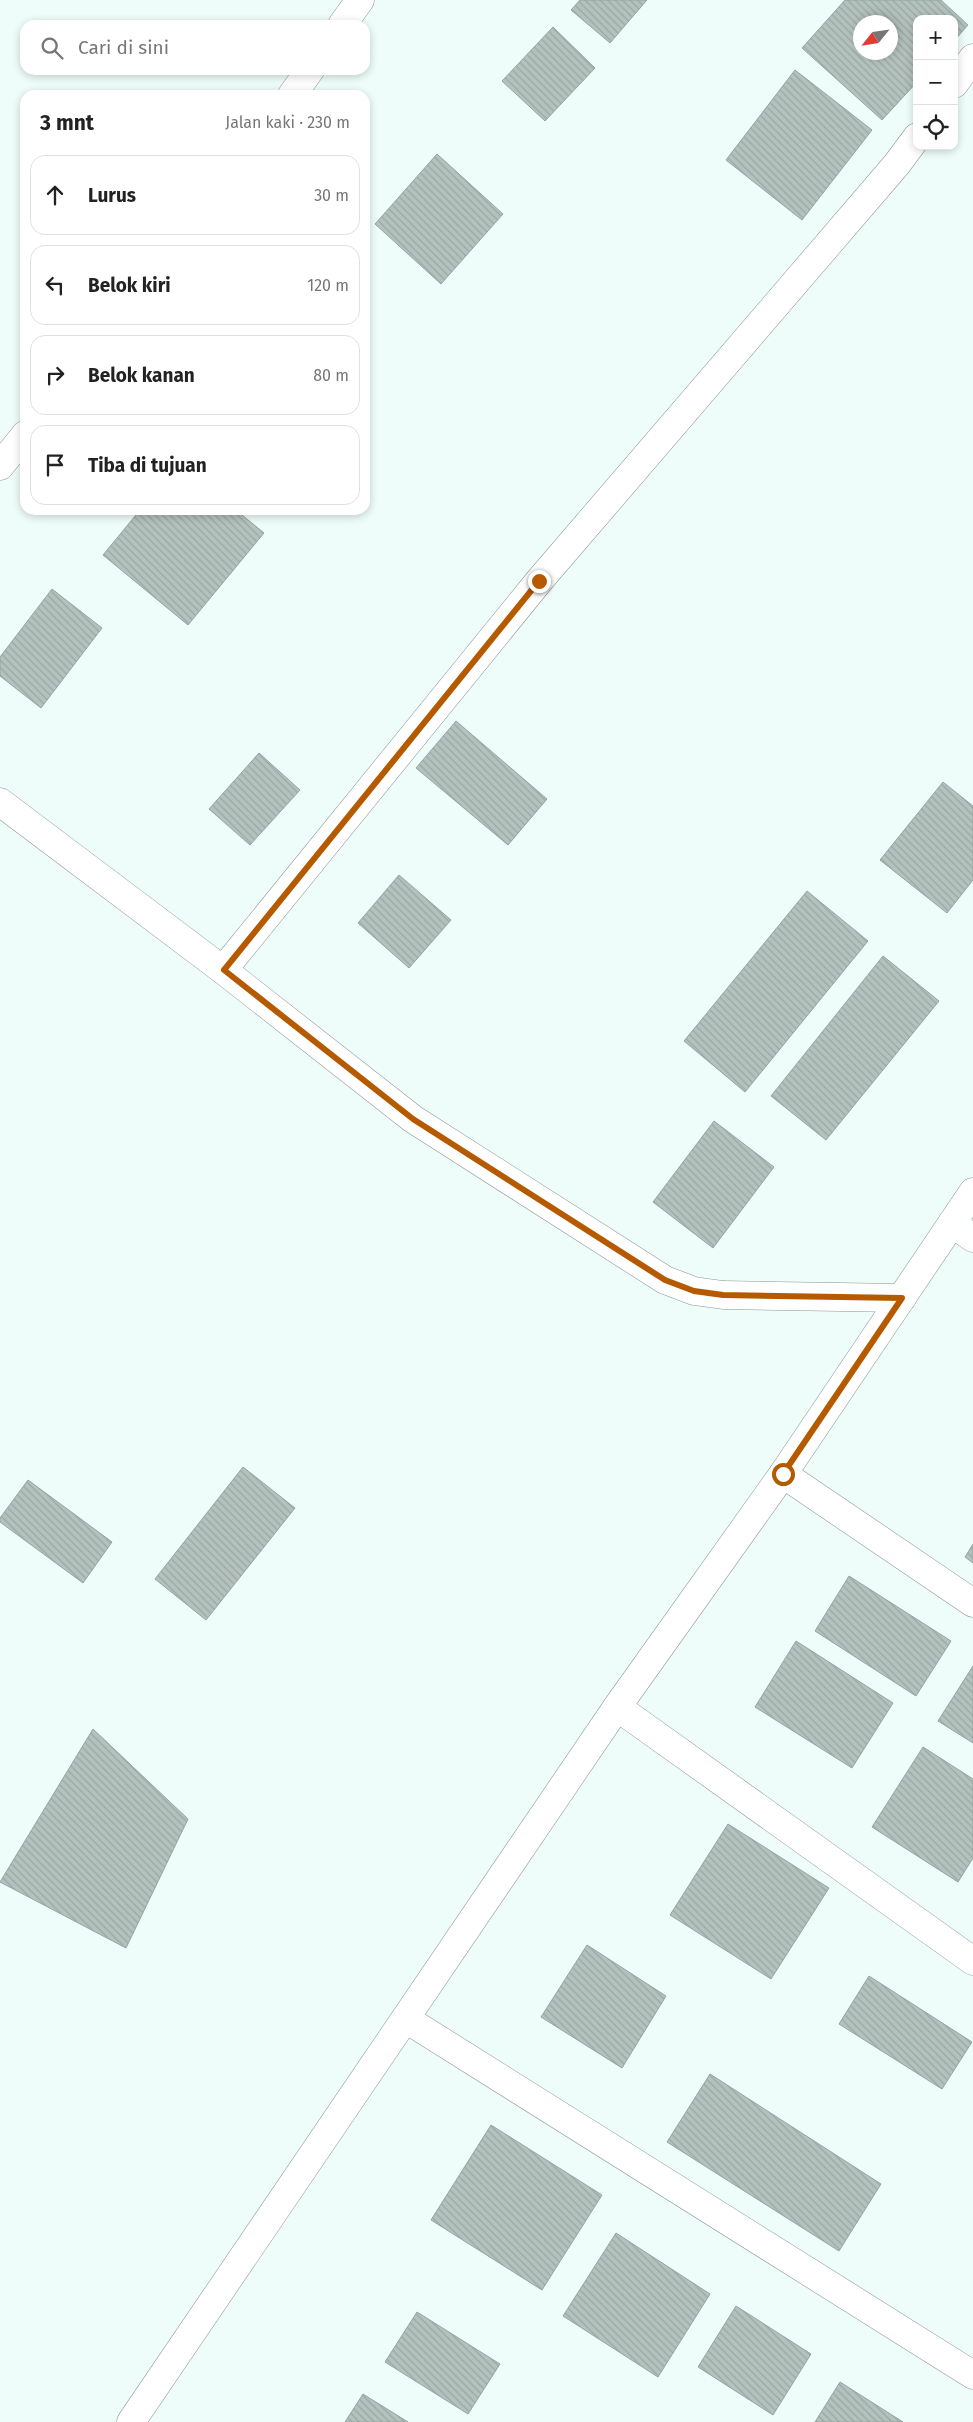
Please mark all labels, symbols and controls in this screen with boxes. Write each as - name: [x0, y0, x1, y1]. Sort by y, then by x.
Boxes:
- north arrow: [853, 15, 898, 60]
- map controls: [913, 15, 958, 150]
- button: +: [913, 15, 958, 60]
- search box: [20, 20, 370, 75]
- icon: search: [38, 34, 66, 62]
- text: Cari di sini: [78, 36, 169, 59]
- button: −: [913, 60, 958, 105]
- button: locate: [913, 105, 958, 150]
- text: 3 mnt: [40, 110, 94, 136]
- text: Jalan kaki · 230 m: [225, 113, 350, 132]
- icon: ahead: [41, 181, 69, 209]
- text: Lurus: [88, 184, 136, 207]
- text: 30 m: [314, 186, 349, 205]
- icon: left: [41, 271, 69, 299]
- text: Belok kiri: [88, 274, 171, 297]
- text: 120 m: [307, 276, 349, 295]
- icon: right: [41, 361, 69, 389]
- text: Belok kanan: [88, 364, 195, 387]
- text: 80 m: [313, 366, 349, 385]
- icon: arrive: [41, 451, 69, 479]
- text: Tiba di tujuan: [88, 454, 207, 477]
- route end: [528, 570, 551, 593]
- route start: [772, 1463, 795, 1486]

